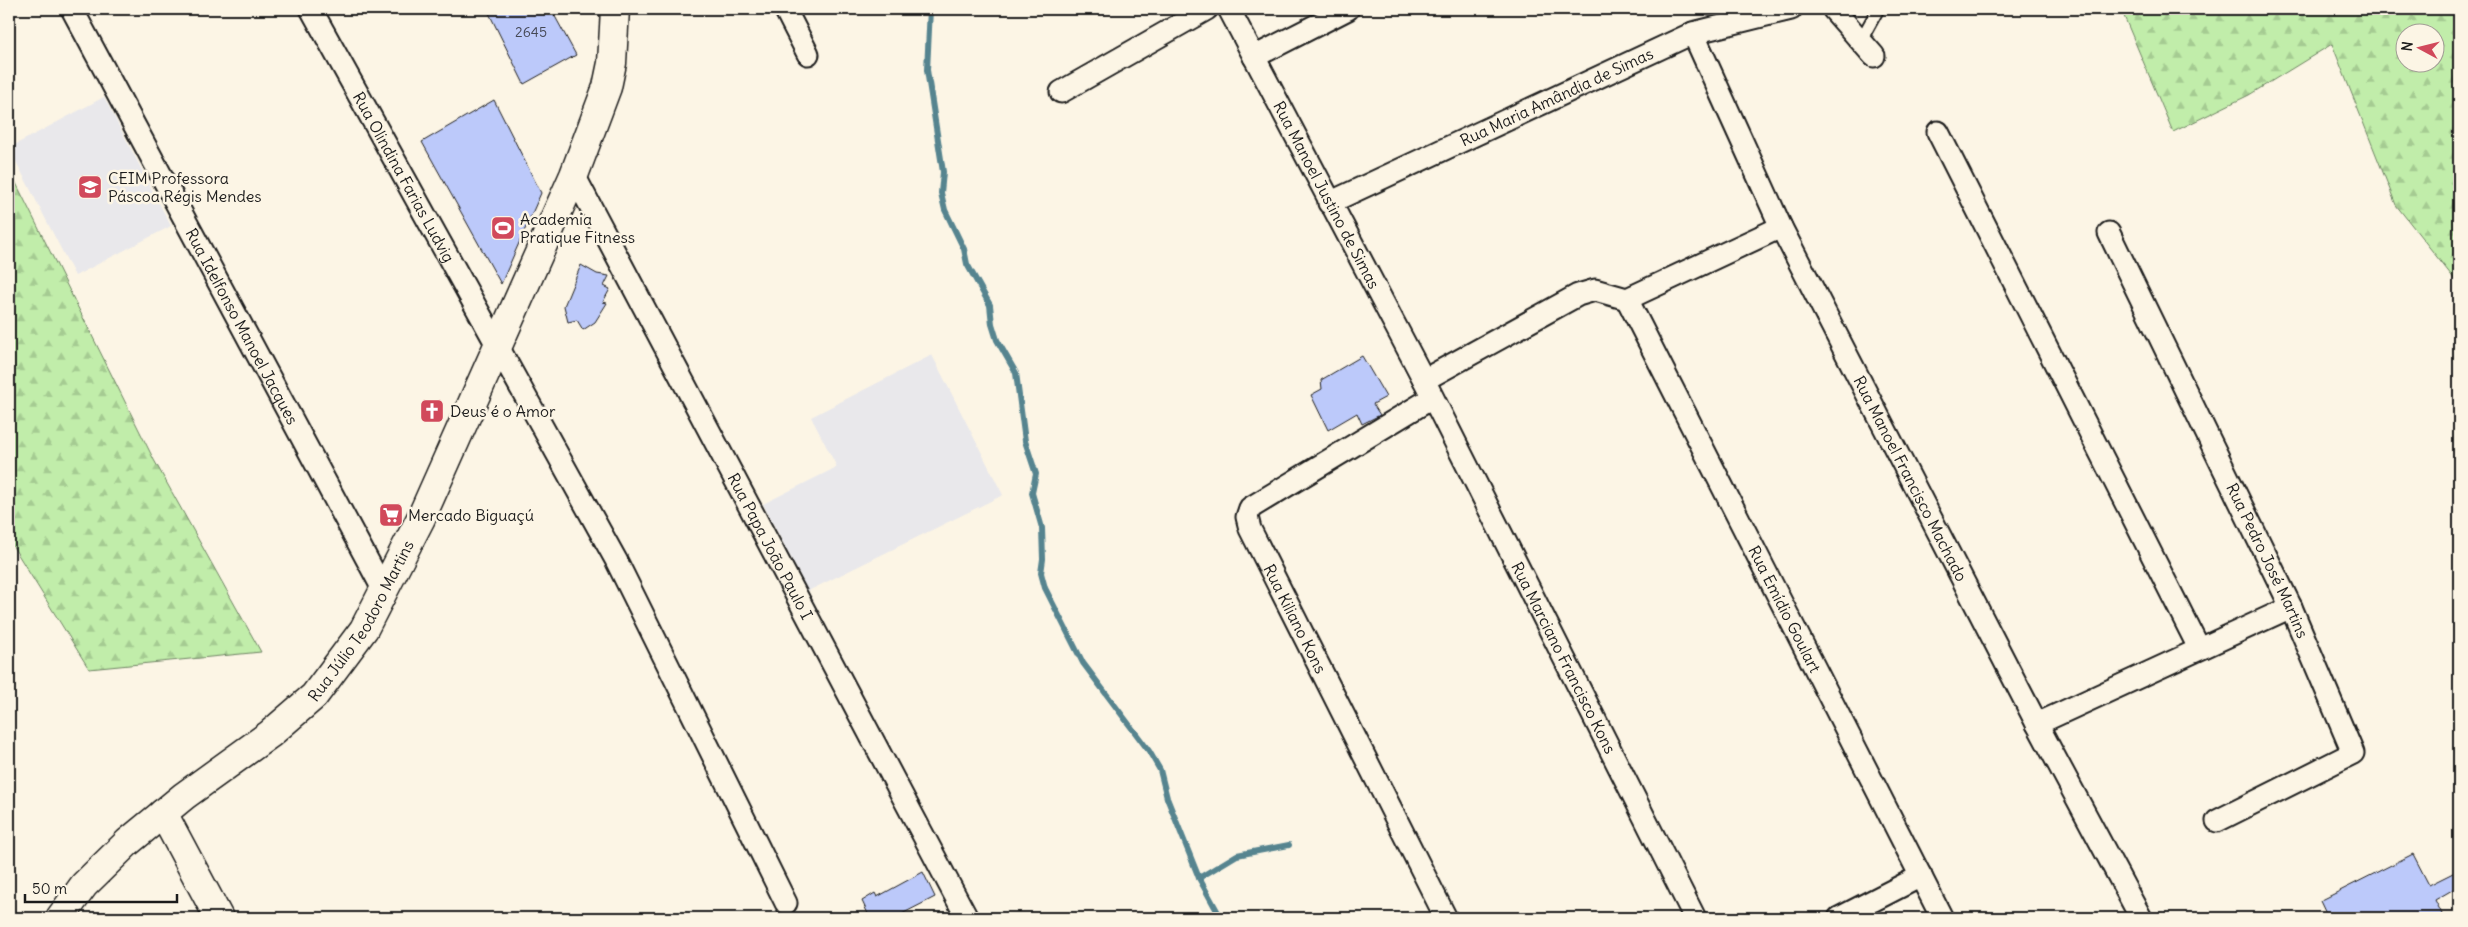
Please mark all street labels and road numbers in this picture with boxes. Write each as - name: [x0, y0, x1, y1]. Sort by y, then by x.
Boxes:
- street label: Rua Maria Amândia de Simas: [1457, 43, 1656, 150]
- street label: Rua Olindina Farias Ludvig: [349, 88, 459, 266]
- street label: Rua Manoel Justino de Simas: [1269, 98, 1384, 292]
- street label: Rua Idelfonso Manoel Jacques: [181, 225, 303, 428]
- street label: Rua Manoel Francisco Machado: [1849, 372, 1972, 585]
- street label: Rua Papa João Paulo I: [723, 470, 817, 623]
- street label: Rua Pedro José Martins: [2222, 480, 2313, 641]
- street label: Rua Júlio Teodoro Martins: [303, 537, 418, 705]
- street label: Rua Emídio Goulart: [1744, 542, 1826, 676]
- street label: Rua Marciano Francisco Kons: [1507, 558, 1620, 757]
- street label: Rua Kiliano Kons: [1259, 561, 1331, 677]

